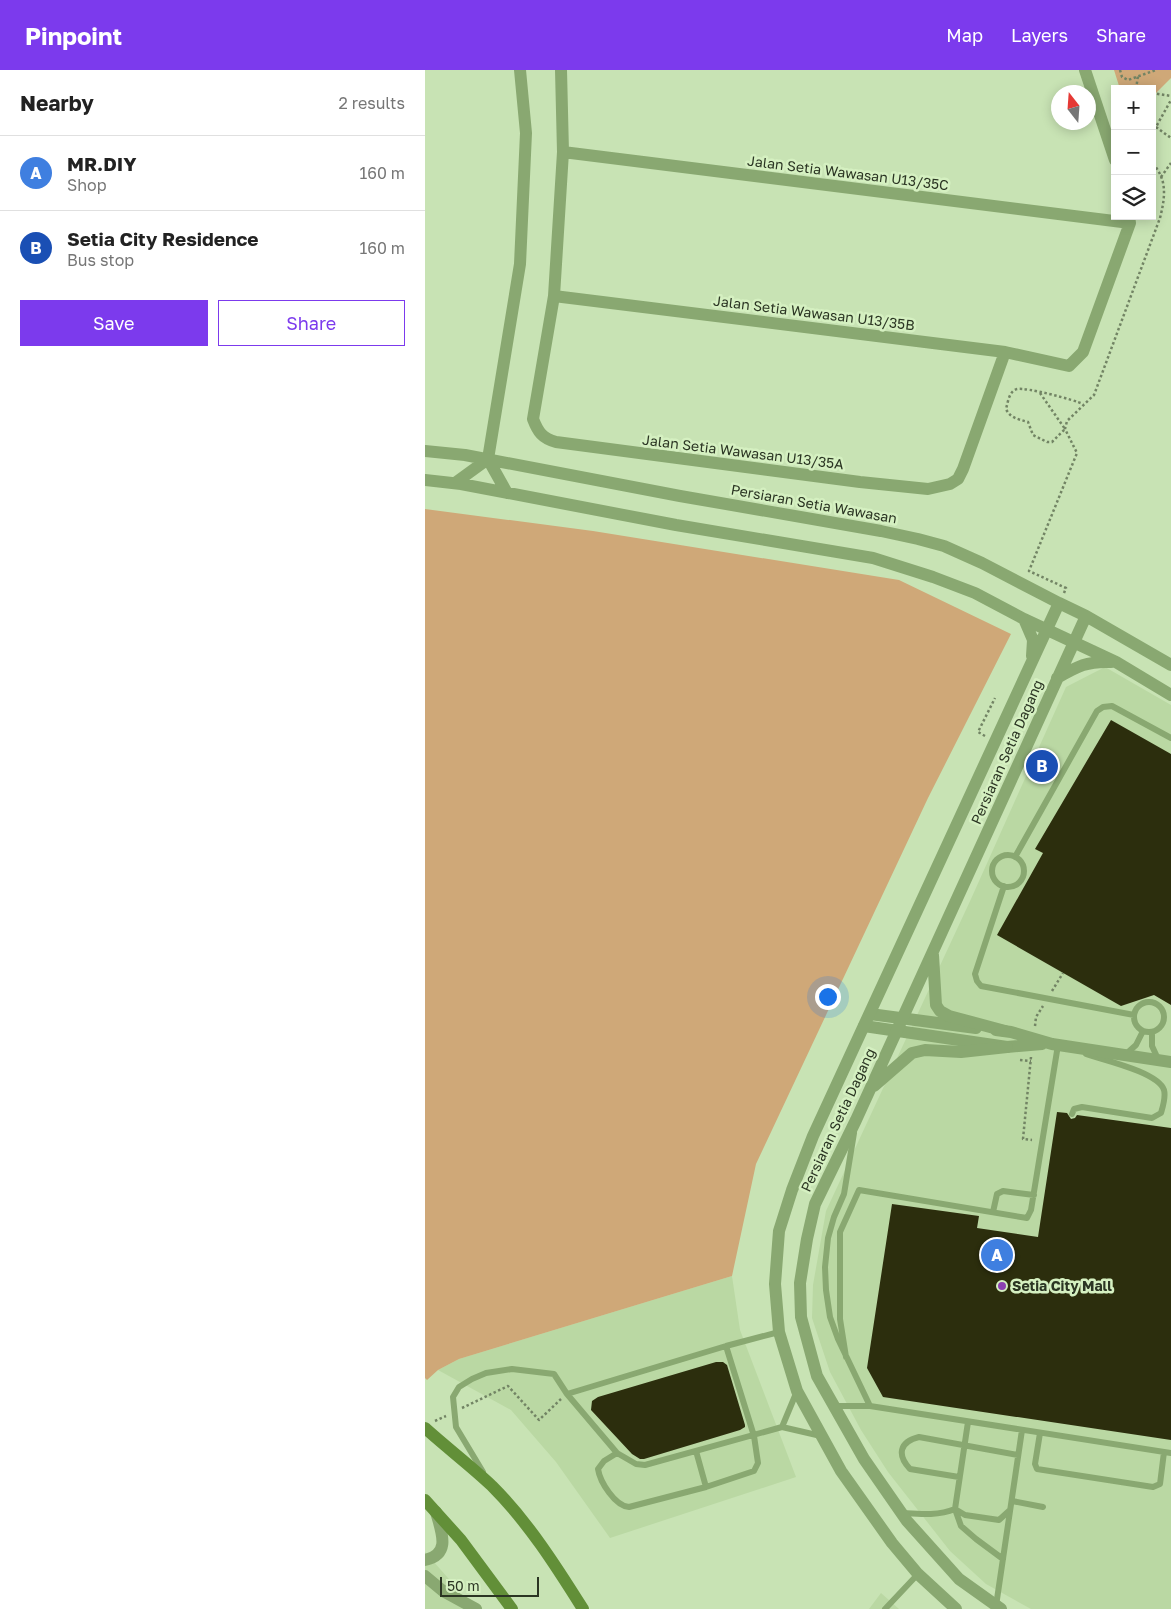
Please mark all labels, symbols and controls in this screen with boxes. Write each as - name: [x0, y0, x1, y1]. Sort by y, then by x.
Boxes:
- text: Pinpoint: [25, 21, 122, 50]
- text: Map: [946, 24, 983, 46]
- text: Layers: [1011, 24, 1068, 46]
- text: Share: [1096, 24, 1146, 46]
- north arrow: [1051, 85, 1096, 130]
- map controls: [1111, 85, 1156, 220]
- button: +: [1111, 85, 1156, 130]
- text: Nearby: [20, 90, 94, 116]
- text: 2 results: [339, 93, 405, 113]
- button: −: [1111, 130, 1156, 175]
- text: MR.DIY: [67, 152, 137, 175]
- street label: Jalan Setia Wawasan U13/35C: [746, 152, 950, 193]
- text: A: [30, 163, 42, 183]
- text: 160 m: [359, 163, 405, 183]
- text: Shop: [67, 175, 107, 195]
- button: layers: [1111, 175, 1156, 220]
- text: Setia City Residence: [67, 227, 259, 250]
- text: B: [30, 238, 42, 258]
- text: 160 m: [359, 238, 405, 258]
- text: Bus stop: [67, 250, 134, 270]
- street label: Jalan Setia Wawasan U13/35B: [712, 292, 916, 333]
- button: Save: [20, 300, 208, 346]
- button: Share: [218, 300, 405, 346]
- street label: Jalan Setia Wawasan U13/35A: [641, 431, 845, 472]
- street label: Persiaran Setia Wawasan: [730, 481, 899, 527]
- street label: Persiaran Setia Dagang: [967, 677, 1046, 827]
- pin: B: [1026, 747, 1058, 785]
- your location: [815, 984, 841, 1010]
- street label: Persiaran Setia Dagang: [797, 1045, 878, 1194]
- pin: A: [981, 1236, 1013, 1274]
- place label: Setia City Mall: [1012, 1277, 1112, 1294]
- marker: Setia City Mall: [996, 1280, 1008, 1292]
- scale bar: [440, 1574, 539, 1597]
- text: 50 m: [447, 1577, 480, 1594]

